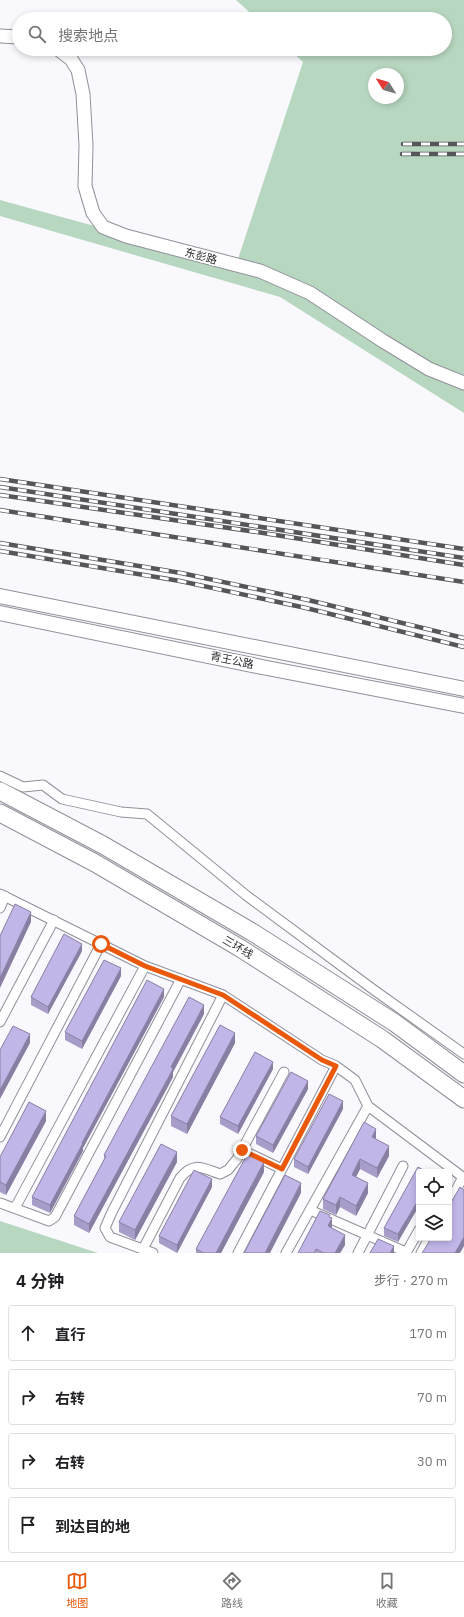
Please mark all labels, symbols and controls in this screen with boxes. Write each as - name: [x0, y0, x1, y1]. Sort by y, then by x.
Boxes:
- search box: [12, 12, 452, 56]
- icon: search: [26, 23, 48, 45]
- text: 搜索地点: [58, 26, 118, 45]
- north arrow: [368, 68, 404, 104]
- street label: 东彭路: [183, 245, 219, 267]
- street label: 青王公路: [209, 649, 255, 671]
- street label: 三环线: [220, 933, 256, 961]
- route start: [92, 935, 110, 953]
- route end: [233, 1141, 251, 1159]
- map controls: [416, 1169, 452, 1241]
- button: locate: [416, 1169, 452, 1205]
- button: layers: [416, 1205, 452, 1241]
- text: 4 分钟: [16, 1270, 64, 1292]
- text: 步行 · 270 m: [374, 1272, 448, 1289]
- icon: ahead: [17, 1322, 39, 1344]
- text: 直行: [55, 1325, 85, 1344]
- text: 170 m: [409, 1325, 447, 1342]
- icon: right: [17, 1386, 39, 1408]
- text: 右转: [55, 1389, 85, 1408]
- text: 70 m: [417, 1389, 447, 1406]
- icon: right: [17, 1450, 39, 1472]
- text: 右转: [55, 1453, 85, 1472]
- text: 30 m: [417, 1453, 447, 1470]
- icon: arrive: [17, 1514, 39, 1536]
- text: 到达目的地: [55, 1517, 130, 1536]
- tab: 地图: [66, 1570, 88, 1610]
- tab: 路线: [221, 1570, 243, 1610]
- tab: 收藏: [376, 1570, 398, 1610]

